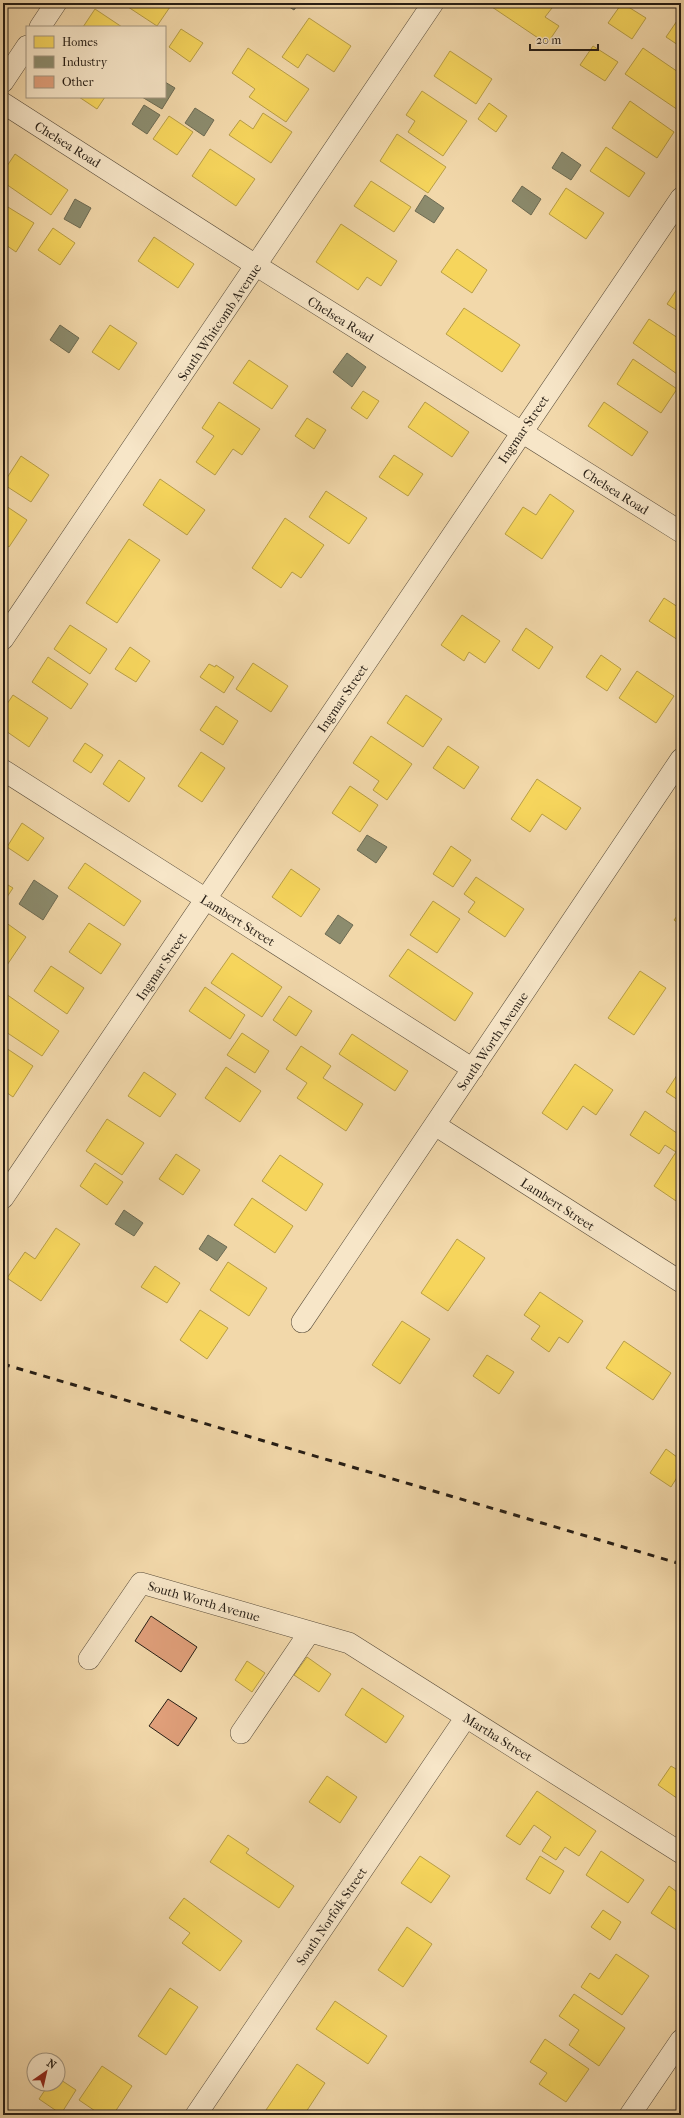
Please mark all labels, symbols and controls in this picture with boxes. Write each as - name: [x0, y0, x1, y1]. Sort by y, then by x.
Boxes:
- legend: [26, 26, 166, 98]
- scale bar: [530, 26, 598, 52]
- text: 20 m: [536, 33, 561, 47]
- text: Homes: [62, 35, 98, 49]
- text: Industry: [62, 55, 108, 69]
- text: Other: [62, 75, 94, 89]
- street label: Chelsea Road: [32, 118, 104, 171]
- street label: South Whitcomb Avenue: [175, 260, 265, 384]
- street label: Chelsea Road: [305, 293, 377, 346]
- street label: Ingmar Street: [495, 392, 552, 466]
- street label: Chelsea Road: [580, 465, 652, 518]
- street label: Ingmar Street: [314, 661, 371, 735]
- street label: Lambert Street: [198, 891, 278, 950]
- street label: Ingmar Street: [133, 929, 190, 1003]
- street label: South Worth Avenue: [454, 989, 531, 1094]
- street label: Lambert Street: [518, 1175, 598, 1234]
- street label: South Worth Avenue: [146, 1578, 262, 1625]
- street label: Martha Street: [460, 1710, 535, 1765]
- street label: South Norfolk Street: [293, 1864, 370, 1968]
- north arrow: [26, 2052, 66, 2092]
- text: N: [44, 2056, 59, 2072]

